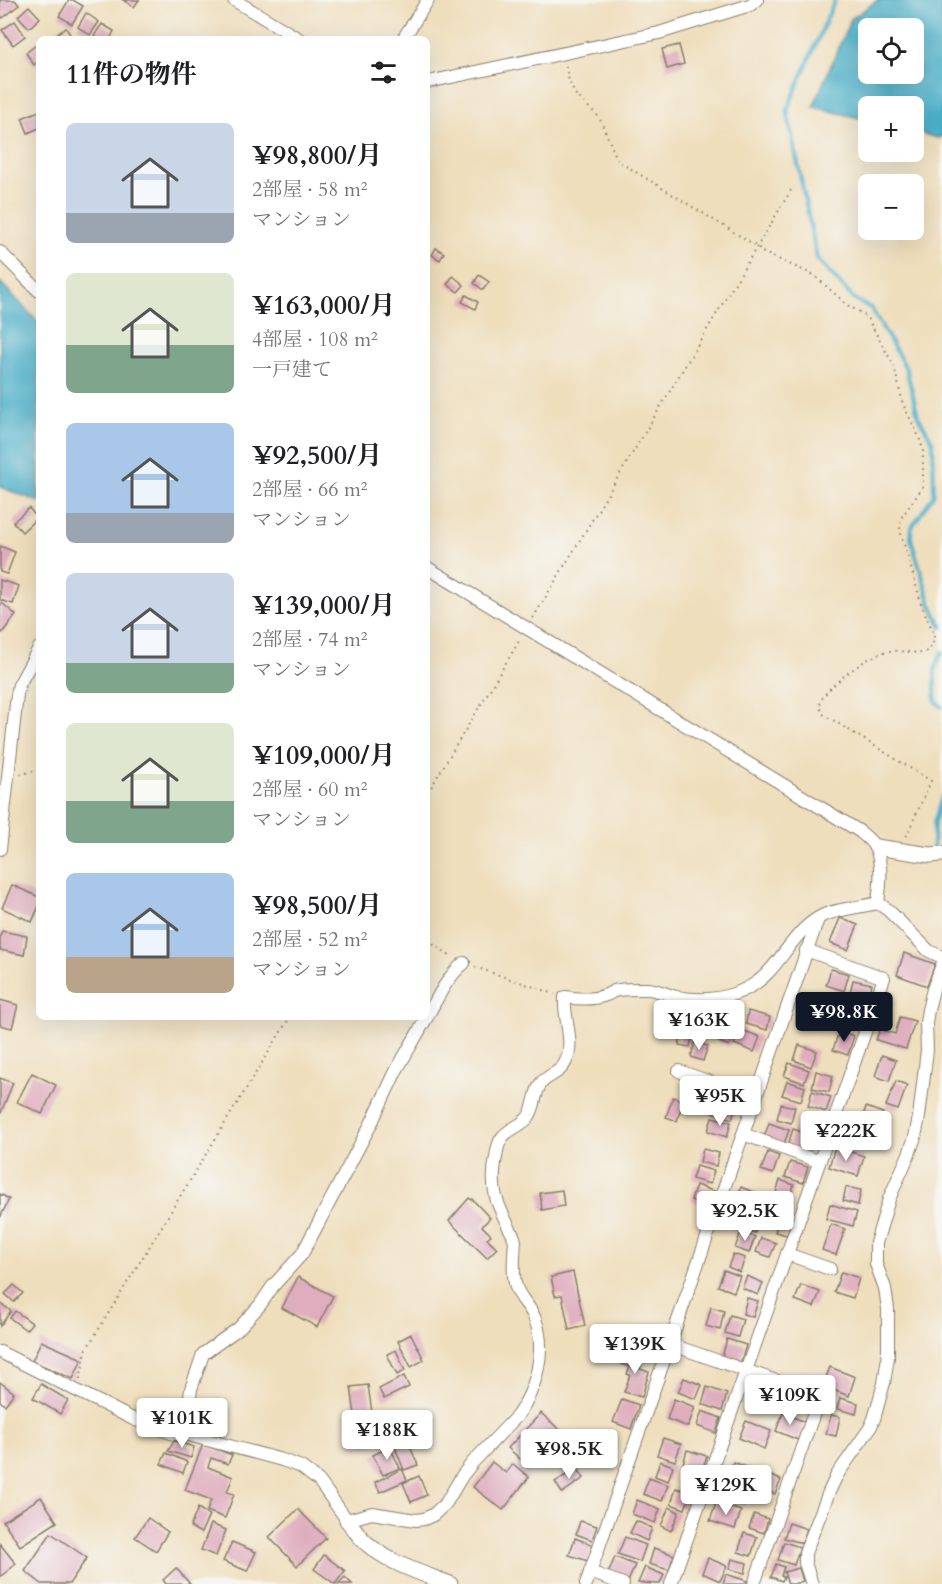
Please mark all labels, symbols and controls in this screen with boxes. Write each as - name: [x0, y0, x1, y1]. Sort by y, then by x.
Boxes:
- map controls: [858, 18, 924, 240]
- button: locate: [858, 18, 924, 84]
- icon: filters: [367, 56, 400, 89]
- text: 11件の物件: [66, 57, 197, 92]
- button: +: [858, 96, 924, 162]
- text: ¥98,800/月: [252, 138, 382, 173]
- icon: home: [114, 147, 186, 219]
- button: −: [858, 174, 924, 240]
- text: 2部屋 · 58 m²: [252, 176, 368, 203]
- text: マンション: [252, 206, 351, 233]
- text: ¥163,000/月: [252, 288, 395, 323]
- icon: home: [114, 297, 186, 369]
- text: 4部屋 · 108 m²: [252, 326, 378, 353]
- text: 一戸建て: [252, 356, 332, 383]
- text: ¥92,500/月: [252, 438, 382, 473]
- icon: home: [114, 447, 186, 519]
- text: 2部屋 · 66 m²: [252, 476, 368, 503]
- text: マンション: [252, 506, 351, 533]
- text: ¥139,000/月: [252, 588, 395, 623]
- icon: home: [114, 597, 186, 669]
- text: 2部屋 · 74 m²: [252, 626, 368, 653]
- text: マンション: [252, 656, 351, 683]
- text: ¥109,000/月: [252, 738, 395, 773]
- icon: home: [114, 747, 186, 819]
- text: 2部屋 · 60 m²: [252, 776, 368, 803]
- text: マンション: [252, 806, 351, 833]
- text: ¥98,500/月: [252, 888, 382, 923]
- icon: home: [114, 897, 186, 969]
- text: 2部屋 · 52 m²: [252, 926, 368, 953]
- text: マンション: [252, 956, 351, 983]
- pin: ¥98.8K: [795, 992, 893, 1043]
- text: ¥98.8K: [810, 998, 878, 1025]
- pin: ¥163K: [657, 1000, 741, 1051]
- text: ¥163K: [668, 1006, 730, 1033]
- pin: ¥95K: [684, 1076, 756, 1127]
- text: ¥95K: [694, 1082, 746, 1109]
- pin: ¥222K: [804, 1111, 888, 1162]
- text: ¥222K: [815, 1117, 877, 1144]
- pin: ¥92.5K: [696, 1191, 794, 1242]
- text: ¥92.5K: [711, 1197, 779, 1224]
- pin: ¥139K: [593, 1324, 677, 1375]
- text: ¥139K: [604, 1330, 666, 1357]
- pin: ¥109K: [748, 1375, 832, 1426]
- text: ¥109K: [759, 1381, 821, 1408]
- pin: ¥101K: [140, 1398, 224, 1449]
- text: ¥101K: [151, 1404, 213, 1431]
- pin: ¥188K: [345, 1410, 429, 1461]
- text: ¥188K: [356, 1416, 418, 1443]
- pin: ¥98.5K: [520, 1429, 618, 1480]
- text: ¥98.5K: [535, 1435, 603, 1462]
- pin: ¥129K: [684, 1465, 768, 1516]
- text: ¥129K: [695, 1471, 757, 1498]

